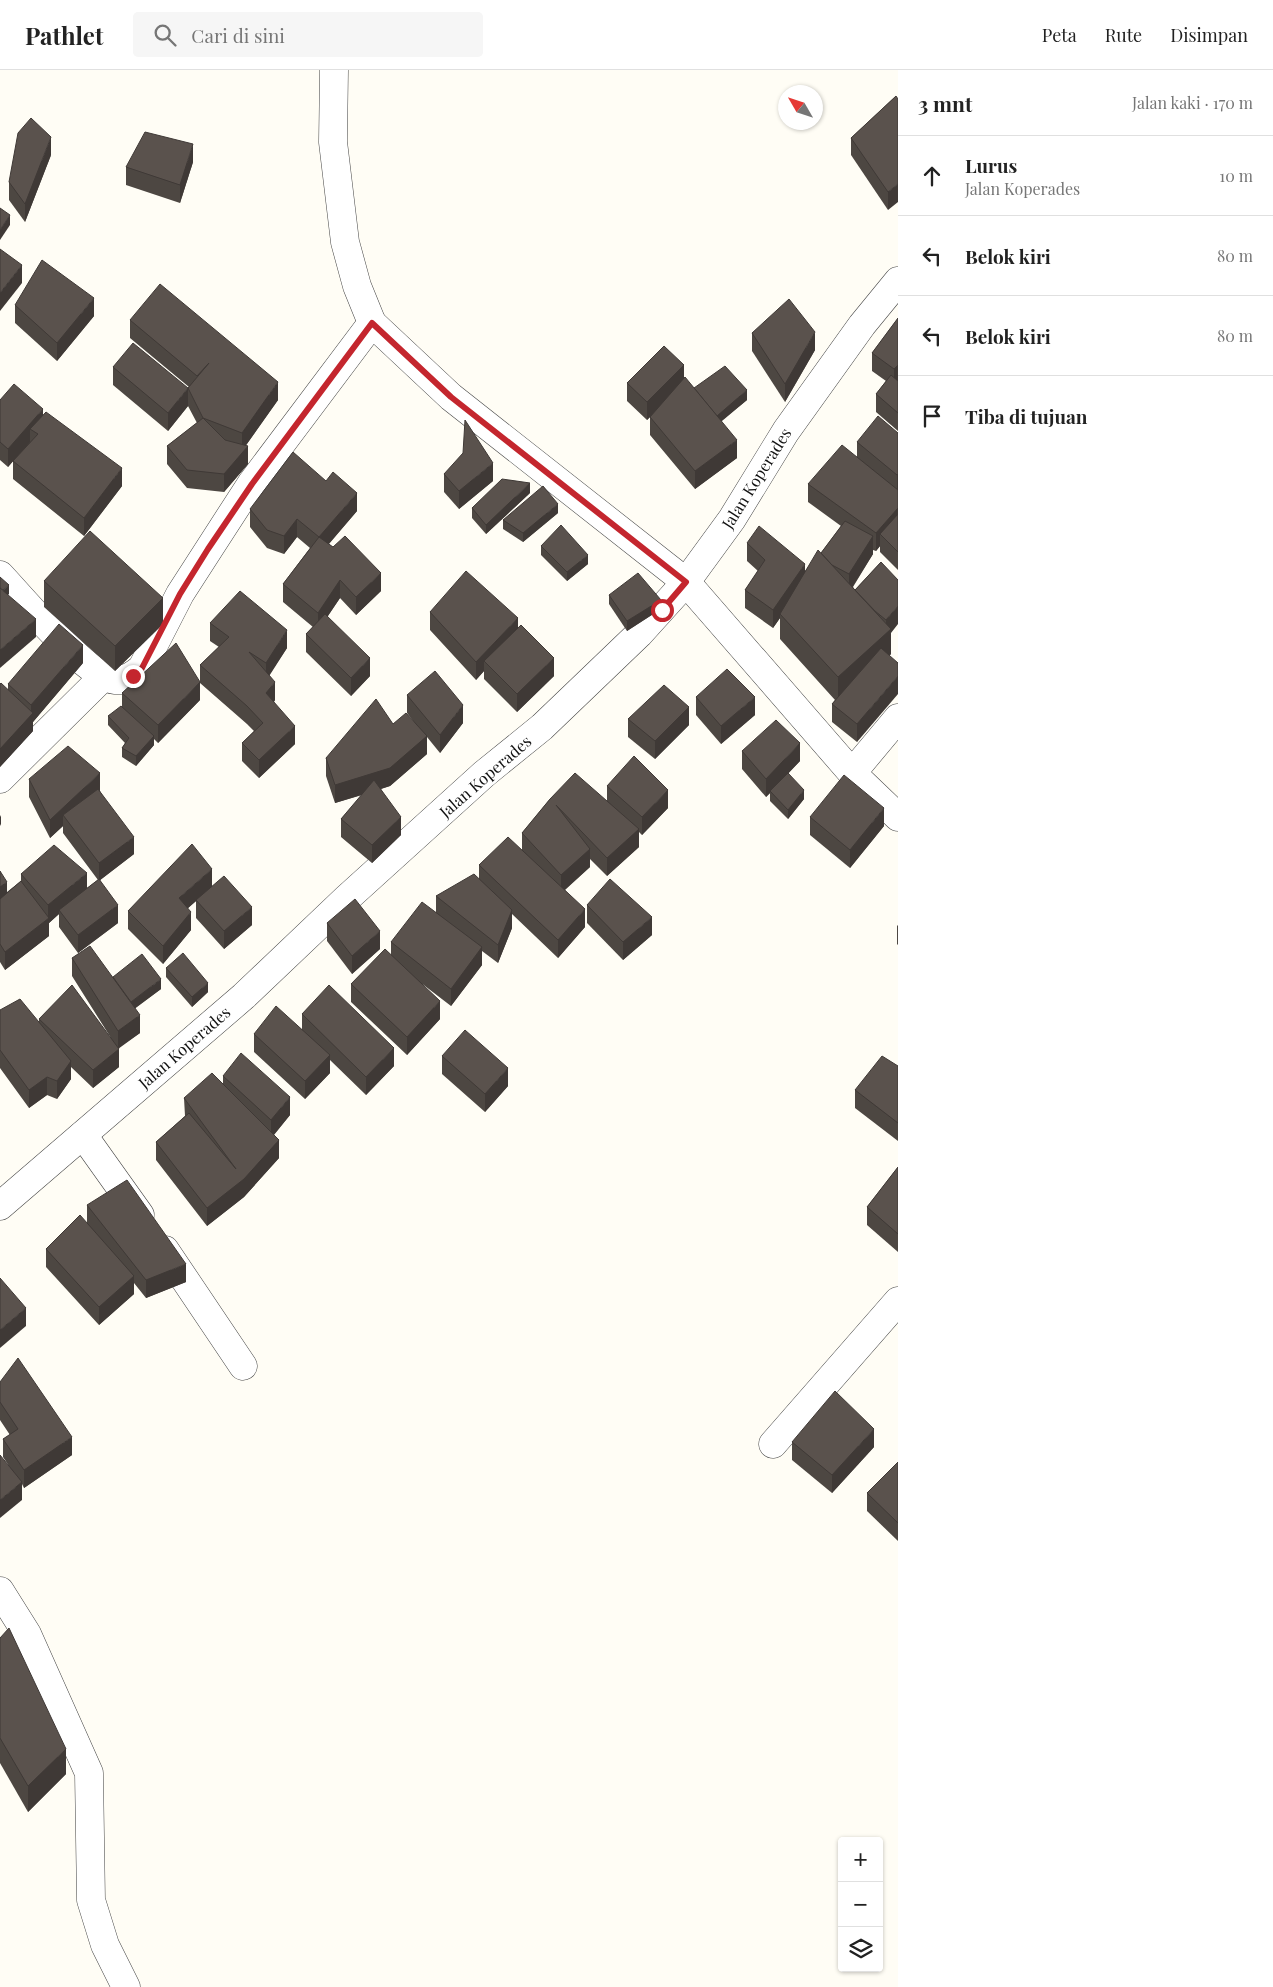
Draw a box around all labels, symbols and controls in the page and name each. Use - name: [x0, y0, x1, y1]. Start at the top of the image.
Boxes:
- search box: [133, 12, 483, 57]
- text: Pathlet: [25, 19, 103, 51]
- icon: search: [151, 21, 179, 49]
- text: Cari di sini: [191, 22, 285, 48]
- text: Peta: [1042, 23, 1077, 47]
- text: Rute: [1105, 23, 1142, 47]
- text: Disimpan: [1170, 23, 1248, 47]
- north arrow: [778, 85, 823, 130]
- text: 3 mnt: [918, 89, 972, 117]
- text: Jalan kaki · 170 m: [1132, 92, 1253, 113]
- text: Lurus: [965, 152, 1017, 178]
- icon: ahead: [918, 162, 946, 190]
- text: 10 m: [1219, 165, 1253, 186]
- text: Jalan Koperades: [965, 178, 1080, 199]
- icon: left: [918, 242, 946, 270]
- text: Belok kiri: [965, 243, 1051, 269]
- text: 80 m: [1217, 245, 1253, 266]
- icon: left: [918, 322, 946, 350]
- text: Belok kiri: [965, 323, 1051, 349]
- text: 80 m: [1217, 325, 1253, 346]
- icon: arrive: [918, 402, 946, 430]
- text: Tiba di tujuan: [965, 403, 1087, 429]
- street label: Jalan Koperades: [716, 424, 795, 533]
- route start: [651, 599, 674, 622]
- route end: [122, 665, 145, 688]
- street label: Jalan Koperades: [434, 730, 535, 822]
- street label: Jalan Koperades: [133, 1001, 234, 1093]
- map controls: [838, 1837, 883, 1972]
- button: +: [838, 1837, 883, 1882]
- button: −: [838, 1882, 883, 1927]
- button: layers: [838, 1927, 883, 1972]

